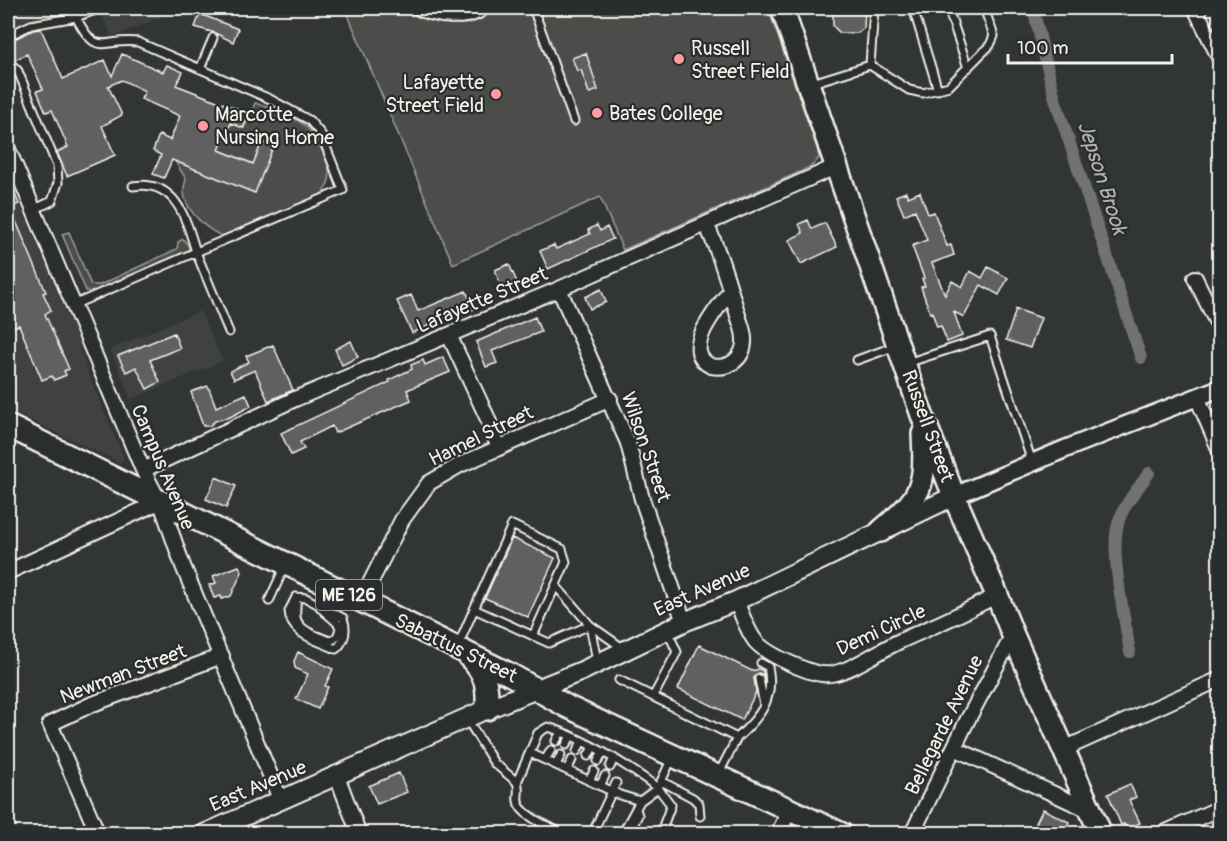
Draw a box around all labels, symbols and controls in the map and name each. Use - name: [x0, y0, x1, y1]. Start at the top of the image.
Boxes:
- scale bar: [1008, 27, 1172, 65]
- place label: Russell Street Field: [691, 36, 790, 84]
- text: 100 m: [1017, 37, 1069, 60]
- marker: Russell Street Field: [672, 52, 686, 66]
- place label: Lafayette Street Field: [385, 70, 484, 118]
- marker: Lafayette Street Field: [489, 87, 503, 101]
- place label: Bates College: [609, 101, 723, 126]
- place label: Marcotte Nursing Home: [215, 102, 334, 150]
- marker: Bates College: [590, 106, 604, 120]
- water label: Jepson Brook: [1071, 118, 1134, 240]
- marker: Marcotte Nursing Home: [196, 119, 210, 133]
- street label: Lafayette Street: [413, 261, 552, 339]
- street label: Russell Street: [896, 367, 960, 486]
- street label: Wilson Street: [615, 389, 677, 506]
- street label: Hamel Street: [425, 400, 538, 472]
- street label: Campus Avenue: [125, 401, 201, 534]
- street label: East Avenue: [650, 558, 754, 622]
- road number: ME 126: [316, 580, 382, 610]
- street label: Demi Circle: [832, 598, 930, 662]
- street label: Sabattus Street: [391, 608, 522, 689]
- street label: Newman Street: [56, 638, 191, 710]
- street label: Bellegarde Avenue: [899, 651, 989, 799]
- street label: East Avenue: [206, 754, 310, 818]

